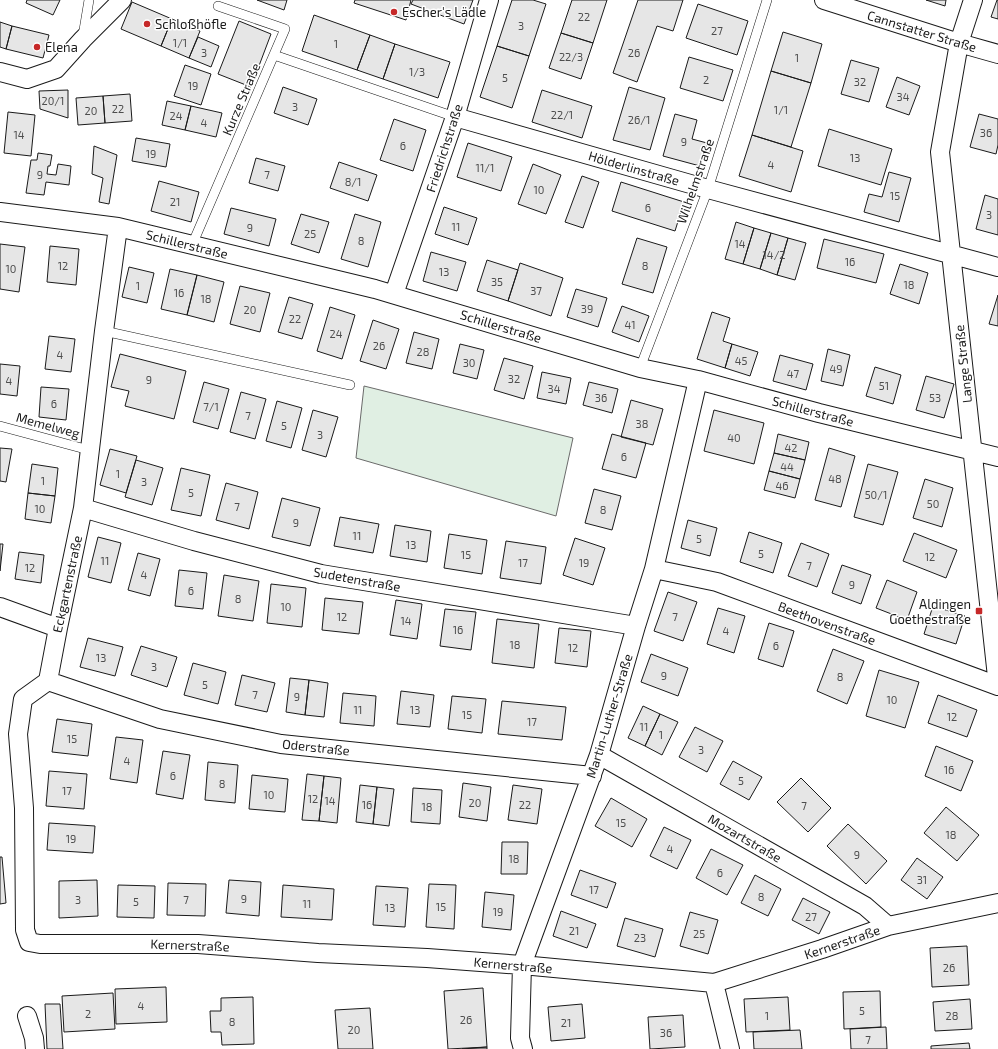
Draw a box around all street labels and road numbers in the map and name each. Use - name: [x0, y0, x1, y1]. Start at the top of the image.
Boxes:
- street label: Cannstatter Straße: [865, 7, 979, 55]
- street label: Kurze Straße: [219, 60, 263, 138]
- street label: Friedrichstraße: [422, 102, 466, 194]
- street label: Wilhelmstraße: [673, 136, 717, 226]
- street label: Hölderlinstraße: [587, 147, 681, 189]
- street label: Schillerstraße: [144, 226, 230, 262]
- street label: Schillerstraße: [458, 306, 544, 346]
- street label: Lange Straße: [951, 324, 975, 404]
- street label: Schillerstraße: [770, 392, 856, 430]
- street label: Memelweg: [14, 409, 82, 441]
- street label: Eckgartenstraße: [49, 534, 85, 634]
- street label: Sudetenstraße: [312, 563, 402, 595]
- street label: Beethovenstraße: [776, 598, 878, 648]
- street label: Martin-Luther-Straße: [582, 652, 636, 780]
- street label: Oderstraße: [281, 735, 351, 759]
- street label: Mozartstraße: [705, 810, 785, 866]
- street label: Kernerstraße: [802, 922, 882, 962]
- street label: Kernerstraße: [150, 936, 230, 954]
- street label: Kernerstraße: [473, 954, 553, 976]

